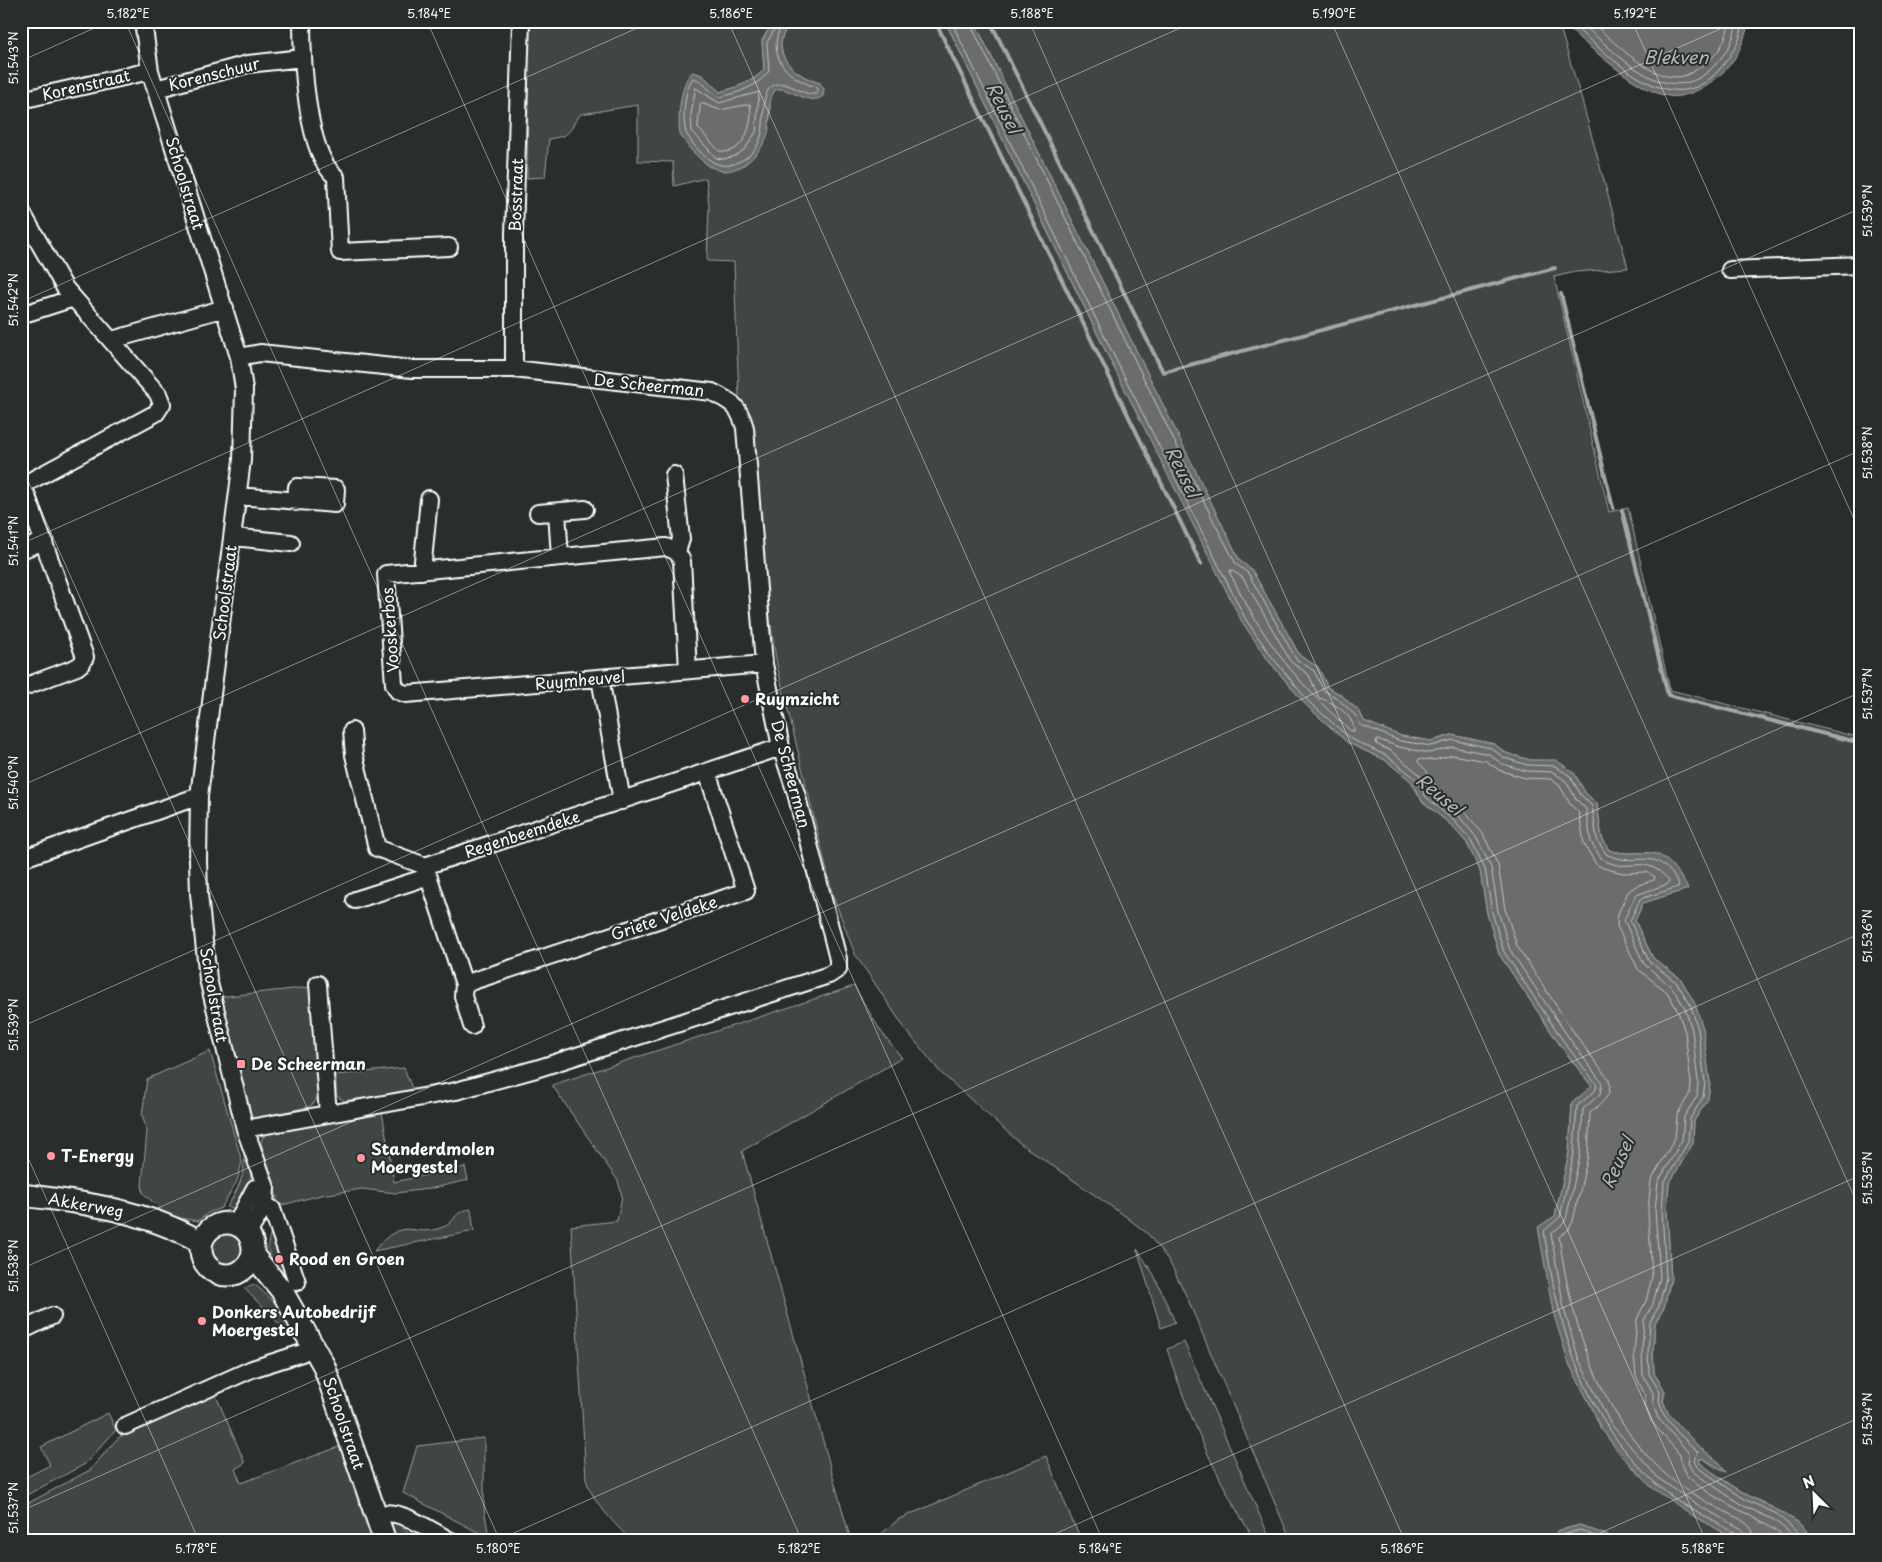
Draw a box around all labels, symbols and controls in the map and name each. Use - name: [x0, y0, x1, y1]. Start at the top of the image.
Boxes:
- text: 5.182°E: [106, 4, 150, 22]
- text: 5.184°E: [407, 4, 451, 22]
- text: 5.186°E: [709, 4, 753, 22]
- text: 5.188°E: [1010, 4, 1054, 22]
- text: 5.190°E: [1312, 4, 1356, 22]
- text: 5.192°E: [1613, 4, 1657, 22]
- text: 51.543°N: [4, 31, 22, 85]
- water label: Blekven: [1644, 43, 1709, 70]
- street label: Korenschuur: [165, 50, 263, 96]
- street label: Korenstraat: [39, 62, 133, 106]
- water label: Reusel: [980, 77, 1030, 140]
- street label: Schoolstraat: [160, 133, 212, 233]
- street label: Bosstraat: [502, 157, 528, 232]
- text: 51.539°N: [1858, 184, 1876, 238]
- text: 51.542°N: [4, 273, 22, 327]
- street label: De Scheerman: [593, 366, 706, 402]
- text: 51.538°N: [1858, 426, 1876, 480]
- water label: Reusel: [1159, 441, 1209, 504]
- text: 51.541°N: [4, 516, 22, 566]
- street label: Schoolstraat: [206, 543, 242, 642]
- street label: Vooskerbos: [374, 587, 404, 673]
- street label: Ruymheuvel: [534, 663, 626, 695]
- text: 51.537°N: [1858, 668, 1876, 720]
- place label: Ruymzicht: [755, 686, 840, 710]
- marker: Ruymzicht: [739, 693, 751, 705]
- street label: De Scheerman: [766, 717, 818, 830]
- text: 51.540°N: [4, 756, 22, 810]
- water label: Reusel: [1411, 766, 1472, 824]
- street label: Regenbeemdeke: [461, 803, 582, 863]
- street label: Griete Veldeke: [607, 888, 720, 946]
- text: 51.536°N: [1858, 909, 1876, 963]
- street label: Schoolstraat: [195, 945, 235, 1045]
- text: 51.539°N: [4, 998, 22, 1052]
- place label: De Scheerman: [251, 1051, 366, 1075]
- marker: De Scheerman: [235, 1058, 247, 1070]
- water label: Reusel: [1593, 1129, 1642, 1193]
- place label: Standerdmolen Moergestel: [371, 1136, 495, 1178]
- place label: T-Energy: [61, 1143, 134, 1167]
- marker: T-Energy: [45, 1150, 57, 1162]
- text: 51.535°N: [1858, 1151, 1876, 1205]
- marker: Standerdmolen Moergestel: [355, 1152, 367, 1164]
- street label: Akkerweg: [47, 1186, 126, 1222]
- text: 51.538°N: [4, 1239, 22, 1293]
- place label: Rood en Groen: [289, 1246, 405, 1270]
- marker: Rood en Groen: [273, 1253, 285, 1265]
- place label: Donkers Autobedrijf Moergestel: [212, 1299, 377, 1341]
- marker: Donkers Autobedrijf Moergestel: [196, 1315, 208, 1327]
- street label: Schoolstraat: [318, 1373, 372, 1473]
- text: 51.534°N: [1858, 1392, 1876, 1446]
- north arrow: [1790, 1470, 1840, 1520]
- text: N: [1799, 1470, 1818, 1494]
- text: 51.537°N: [4, 1482, 22, 1534]
- text: 5.178°E: [175, 1539, 217, 1557]
- text: 5.180°E: [475, 1539, 521, 1557]
- text: 5.182°E: [777, 1539, 821, 1557]
- text: 5.184°E: [1078, 1539, 1122, 1557]
- text: 5.186°E: [1380, 1539, 1424, 1557]
- text: 5.188°E: [1681, 1539, 1725, 1557]

